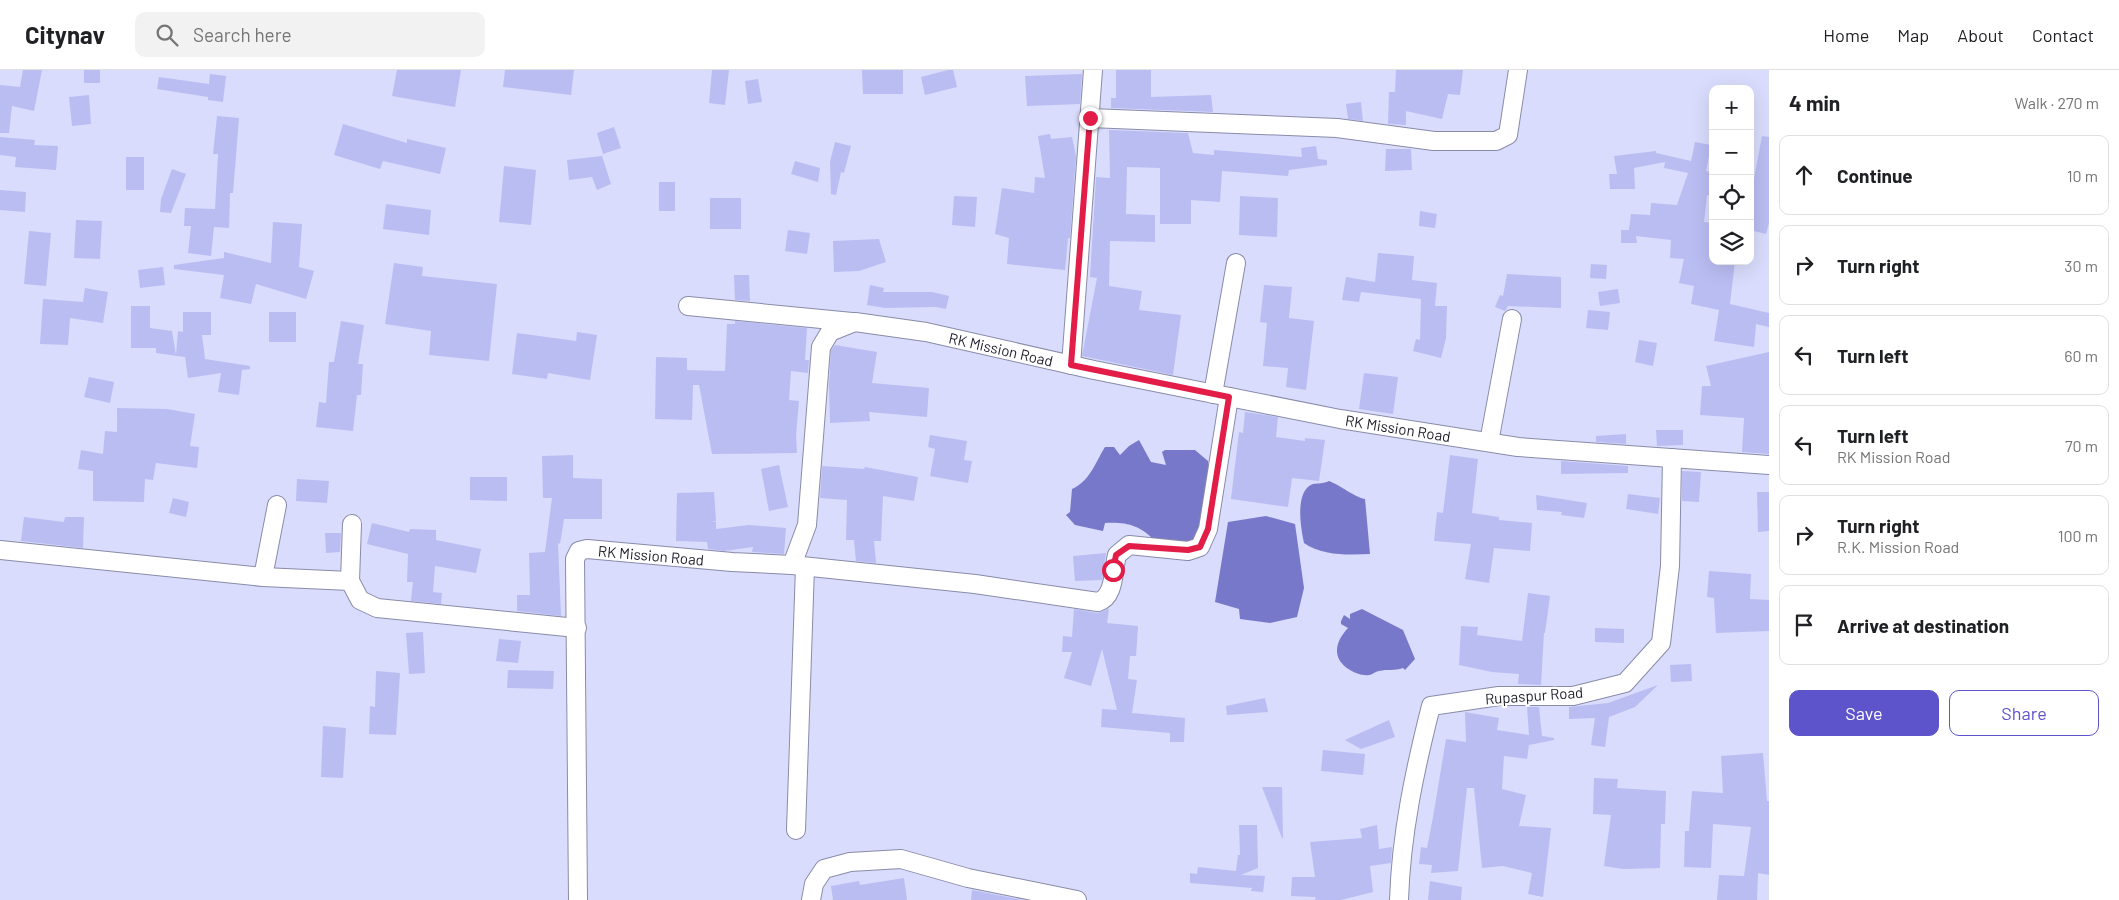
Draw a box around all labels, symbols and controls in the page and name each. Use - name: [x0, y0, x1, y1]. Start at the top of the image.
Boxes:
- search box: [135, 12, 485, 57]
- text: Citynav: [25, 20, 105, 49]
- icon: search: [153, 21, 181, 49]
- text: Search here: [193, 23, 292, 46]
- text: Home: [1823, 24, 1869, 46]
- text: Map: [1897, 24, 1929, 46]
- text: About: [1957, 24, 2004, 46]
- text: Contact: [2032, 24, 2094, 46]
- map controls: [1709, 85, 1754, 265]
- button: +: [1709, 85, 1754, 130]
- text: 4 min: [1789, 90, 1840, 115]
- text: Walk · 270 m: [2014, 93, 2099, 112]
- route end: [1079, 107, 1102, 130]
- button: −: [1709, 130, 1754, 175]
- icon: ahead: [1790, 161, 1818, 189]
- text: Continue: [1837, 164, 1913, 187]
- text: 10 m: [2067, 166, 2098, 185]
- button: locate: [1709, 175, 1754, 220]
- button: layers: [1709, 220, 1754, 265]
- icon: right: [1790, 251, 1818, 279]
- text: Turn right: [1837, 254, 1919, 277]
- text: 30 m: [2064, 256, 2098, 275]
- street label: RK Mission Road: [947, 328, 1055, 370]
- icon: left: [1790, 341, 1818, 369]
- text: Turn left: [1837, 344, 1908, 367]
- text: 60 m: [2064, 346, 2098, 365]
- street label: RK Mission Road: [1344, 411, 1452, 445]
- text: Turn left: [1837, 424, 1908, 447]
- icon: left: [1790, 431, 1818, 459]
- text: 70 m: [2065, 436, 2098, 455]
- text: RK Mission Road: [1837, 447, 1950, 466]
- text: Turn right: [1837, 514, 1919, 537]
- icon: right: [1790, 521, 1818, 549]
- text: 100 m: [2058, 526, 2098, 545]
- text: R.K. Mission Road: [1837, 537, 1959, 556]
- street label: RK Mission Road: [597, 541, 705, 569]
- route start: [1102, 559, 1125, 582]
- icon: arrive: [1790, 611, 1818, 639]
- text: Arrive at destination: [1837, 614, 2009, 637]
- street label: Rupaspur Road: [1484, 683, 1584, 707]
- button: Save: [1789, 690, 1939, 736]
- button: Share: [1949, 690, 2099, 736]

